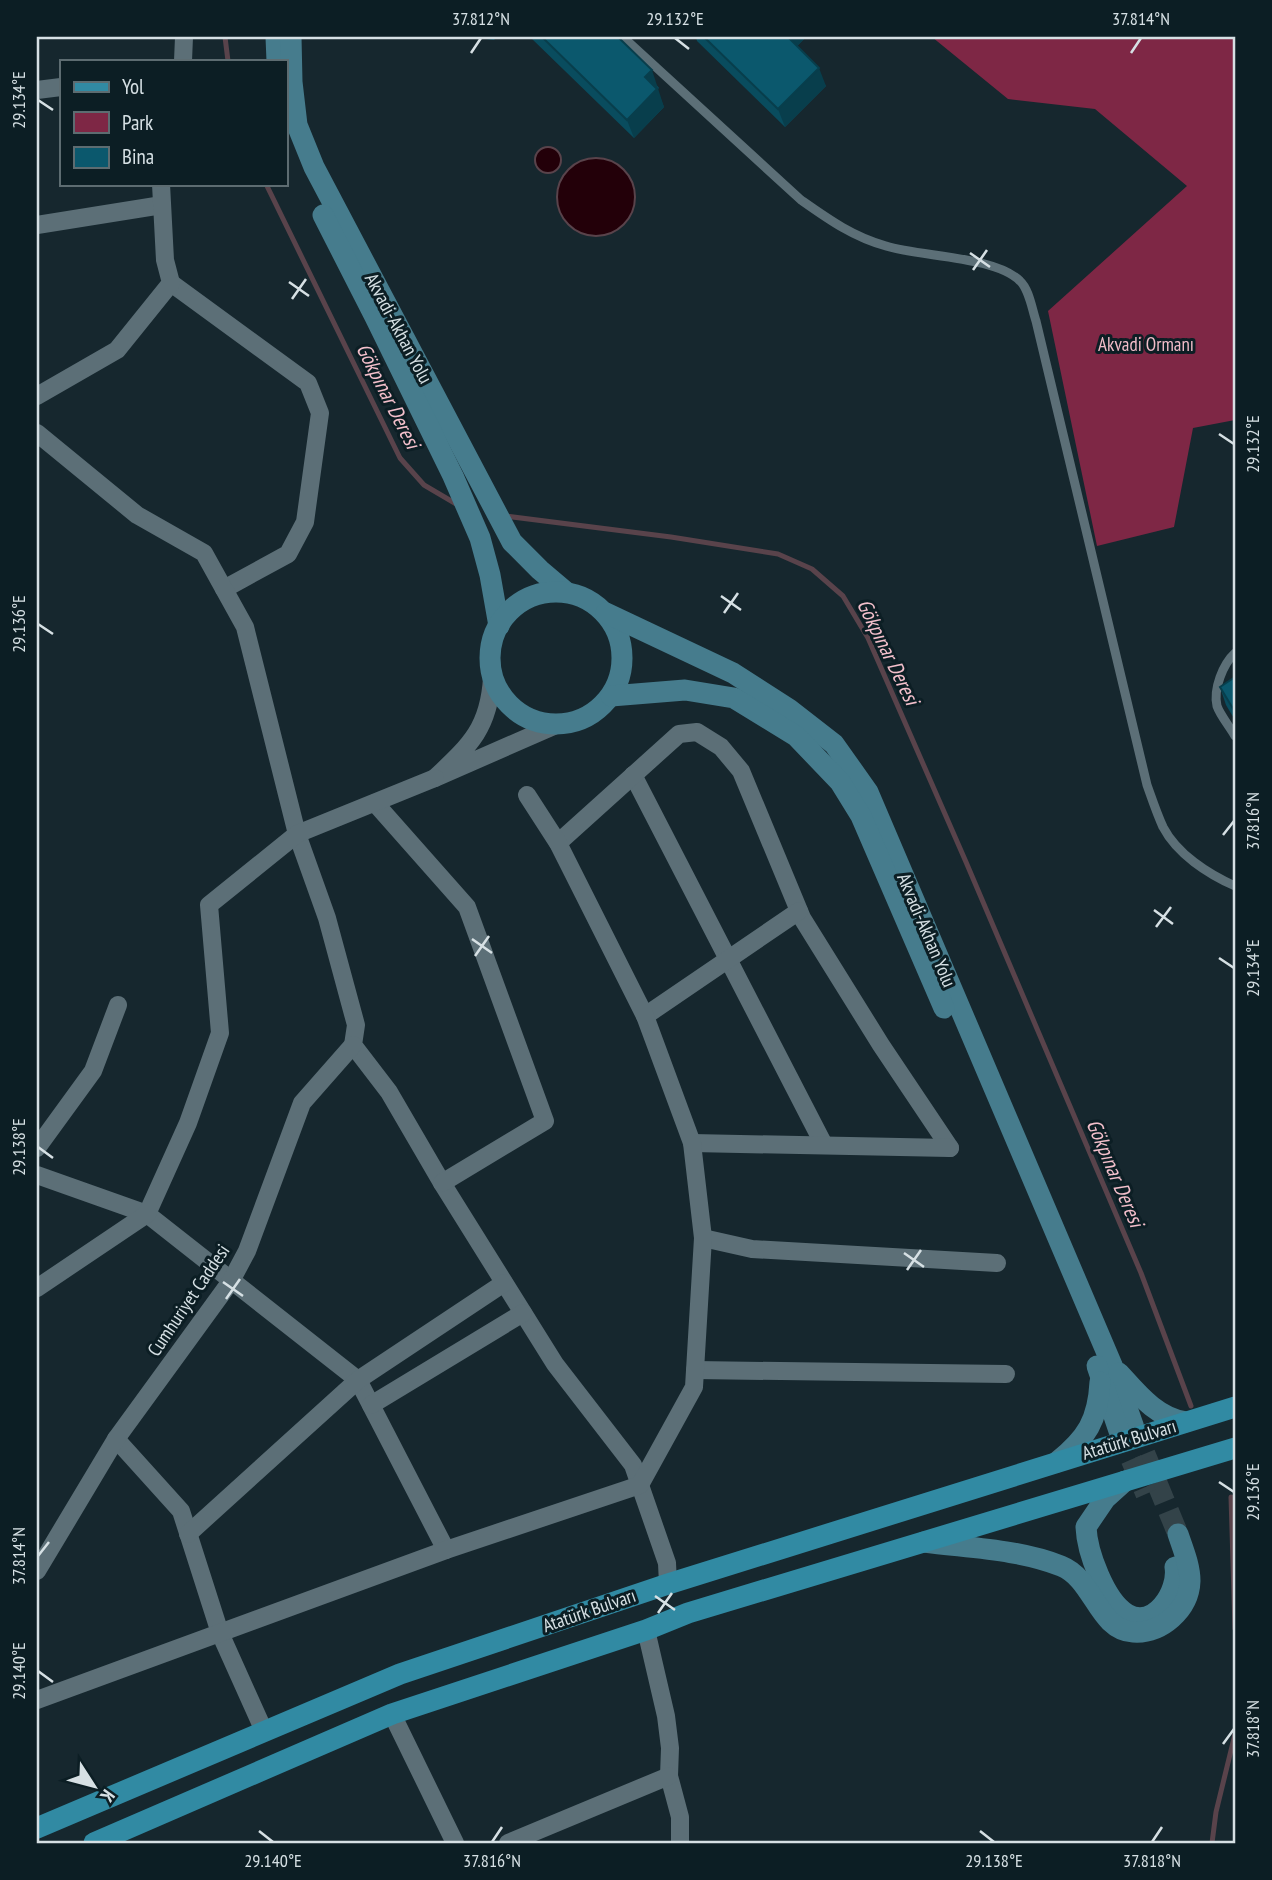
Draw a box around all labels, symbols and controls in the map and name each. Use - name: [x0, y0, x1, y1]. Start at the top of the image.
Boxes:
- text: 37.812°N: [452, 7, 510, 30]
- text: 29.132°E: [646, 7, 704, 30]
- text: 37.814°N: [1112, 7, 1170, 30]
- legend: [60, 60, 287, 186]
- text: 29.134°E: [7, 71, 30, 129]
- text: Yol: [122, 73, 144, 100]
- text: Park: [122, 109, 153, 136]
- text: Bina: [122, 143, 154, 170]
- street label: Akvadi-Akhan Yolu: [360, 269, 438, 387]
- park label: Akvadi Ormanı: [1098, 332, 1194, 356]
- water label: Gökpınar Deresi: [350, 338, 428, 455]
- text: 29.132°E: [1241, 415, 1264, 473]
- water label: Gökpınar Deresi: [851, 594, 927, 712]
- text: 29.136°E: [7, 595, 30, 653]
- text: 37.816°N: [1241, 792, 1264, 850]
- street label: Akvadi-Akhan Yolu: [892, 869, 962, 991]
- text: 29.134°E: [1241, 939, 1264, 997]
- water label: Gökpınar Deresi: [1081, 1115, 1151, 1233]
- text: 29.138°E: [7, 1118, 30, 1176]
- street label: Cumhuriyet Caddesi: [142, 1239, 234, 1361]
- street label: Atatürk Bulvarı: [1079, 1413, 1179, 1465]
- text: 29.136°E: [1241, 1463, 1264, 1521]
- text: 37.814°N: [7, 1527, 30, 1585]
- street label: Atatürk Bulvarı: [539, 1583, 639, 1637]
- text: 29.140°E: [7, 1642, 30, 1700]
- text: 37.818°N: [1241, 1700, 1264, 1758]
- north arrow: [60, 1750, 130, 1820]
- text: K: [95, 1785, 120, 1807]
- text: 29.140°E: [244, 1849, 302, 1872]
- text: 37.816°N: [463, 1849, 521, 1872]
- text: 29.138°E: [965, 1849, 1023, 1872]
- text: 37.818°N: [1123, 1849, 1181, 1872]

